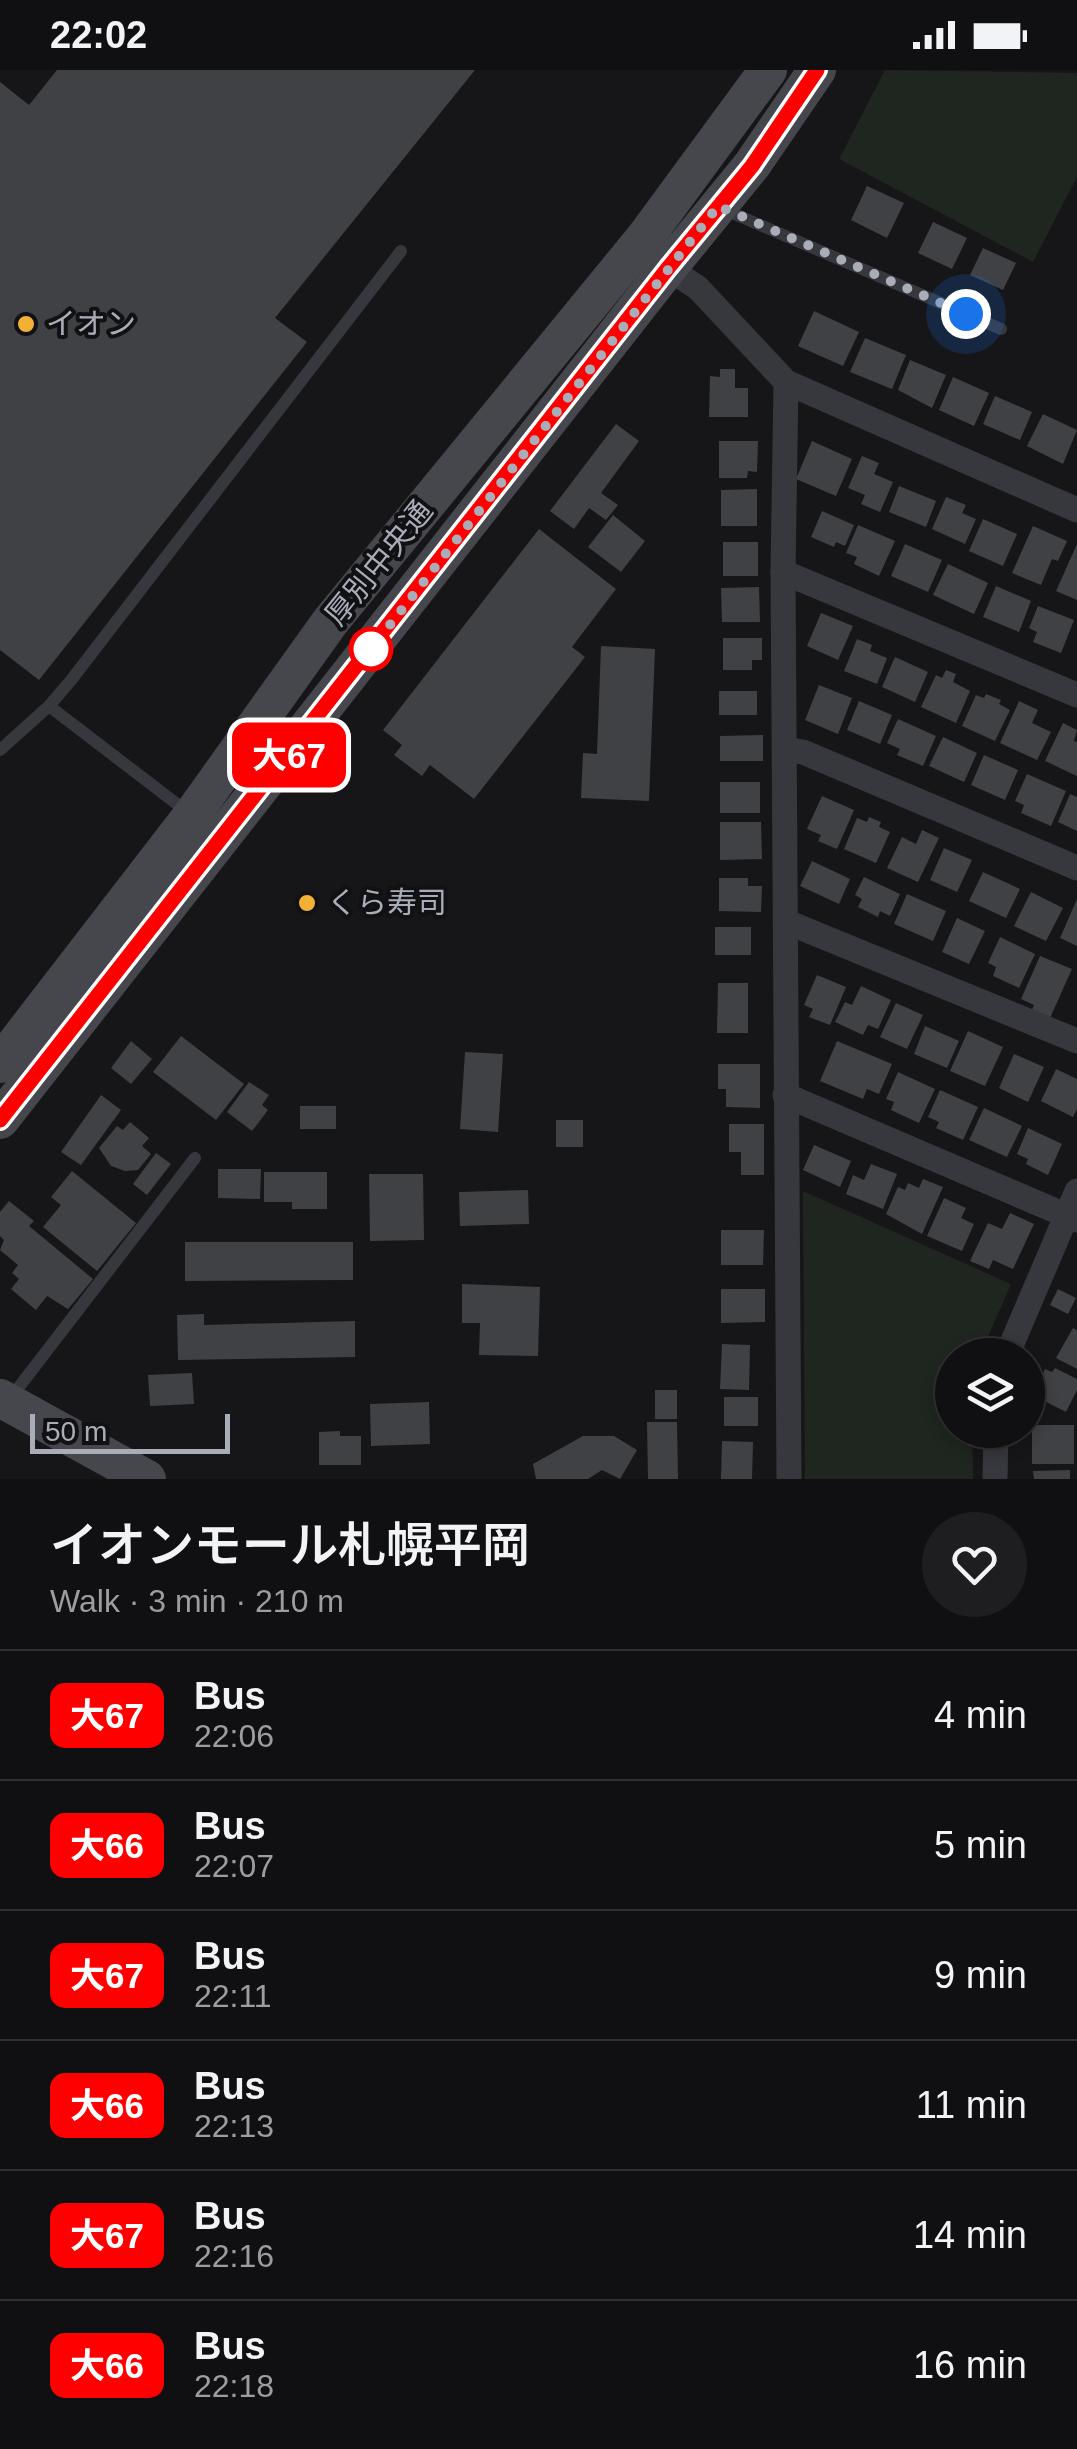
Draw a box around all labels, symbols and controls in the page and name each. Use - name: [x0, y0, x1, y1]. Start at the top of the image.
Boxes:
- text: 22:02: [50, 14, 147, 56]
- your location: [941, 289, 991, 339]
- place label: イオン: [46, 307, 136, 340]
- marker: イオン: [15, 313, 37, 335]
- street label: 厚別中央通: [319, 494, 439, 631]
- unlabelled marker: [350, 628, 392, 670]
- line badge: 大67: [232, 722, 346, 788]
- text: 大67: [252, 736, 326, 775]
- place label: くら寿司: [327, 886, 447, 919]
- marker: くら寿司: [296, 892, 318, 914]
- map controls: [935, 1338, 1045, 1448]
- button: layers: [935, 1338, 1045, 1448]
- scale bar: [30, 1409, 230, 1454]
- text: 50 m: [45, 1416, 107, 1447]
- button: heart: [922, 1512, 1027, 1617]
- text: イオンモール札幌平岡: [50, 1519, 530, 1572]
- text: Walk · 3 min · 210 m: [50, 1583, 344, 1619]
- text: Bus: [194, 1675, 266, 1717]
- text: 4 min: [934, 1694, 1027, 1736]
- text: 大67: [70, 1696, 144, 1735]
- text: 22:06: [194, 1718, 274, 1754]
- text: Bus: [194, 1805, 266, 1847]
- text: 5 min: [934, 1824, 1027, 1866]
- text: 大66: [70, 1826, 144, 1865]
- text: 22:07: [194, 1848, 274, 1884]
- text: Bus: [194, 1935, 266, 1977]
- text: 9 min: [934, 1954, 1027, 1996]
- text: 大67: [70, 1956, 144, 1995]
- text: 22:11: [194, 1978, 272, 2014]
- text: Bus: [194, 2065, 266, 2107]
- text: 11 min: [916, 2084, 1027, 2126]
- text: 大66: [70, 2086, 144, 2125]
- text: 22:13: [194, 2108, 274, 2144]
- text: Bus: [194, 2195, 266, 2237]
- text: 14 min: [913, 2214, 1027, 2256]
- text: 大67: [70, 2216, 144, 2255]
- text: 22:16: [194, 2238, 274, 2274]
- text: Bus: [194, 2325, 266, 2367]
- text: 16 min: [913, 2344, 1027, 2386]
- text: 大66: [70, 2346, 144, 2385]
- text: 22:18: [194, 2368, 274, 2404]

